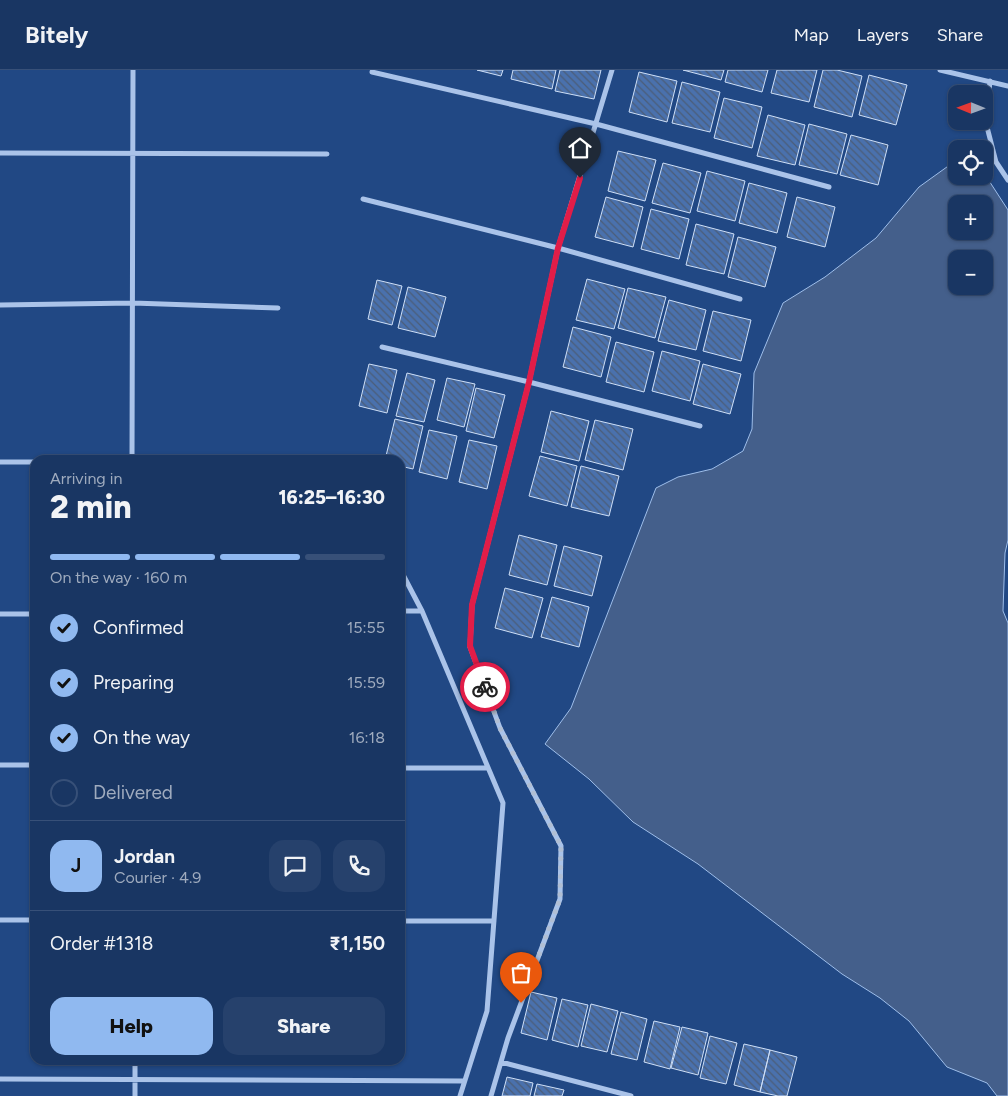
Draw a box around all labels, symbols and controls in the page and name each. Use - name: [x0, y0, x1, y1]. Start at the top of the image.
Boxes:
- text: Bitely: [25, 20, 88, 49]
- text: Map: [794, 24, 829, 46]
- text: Layers: [857, 24, 909, 46]
- text: Share: [937, 24, 983, 46]
- north arrow: [948, 85, 992, 130]
- map controls: [948, 85, 993, 295]
- pin: [559, 127, 601, 178]
- icon: home: [566, 134, 594, 162]
- button: locate: [948, 140, 993, 185]
- button: +: [948, 195, 993, 240]
- button: −: [948, 250, 993, 295]
- text: Arriving in: [50, 469, 122, 488]
- text: 16:25–16:30: [278, 486, 385, 509]
- text: 2 min: [50, 488, 132, 526]
- text: On the way · 160 m: [50, 568, 187, 587]
- icon: check: [50, 614, 78, 642]
- text: Confirmed: [93, 616, 184, 639]
- text: 15:55: [347, 618, 385, 637]
- courier: [460, 662, 510, 712]
- icon: check: [50, 669, 78, 697]
- text: Preparing: [93, 671, 174, 694]
- text: 15:59: [347, 673, 385, 692]
- icon: bike: [471, 673, 499, 701]
- icon: check: [50, 724, 78, 752]
- text: On the way: [93, 726, 190, 749]
- text: 16:18: [349, 728, 385, 747]
- text: Delivered: [93, 781, 173, 804]
- button: chat: [269, 840, 321, 892]
- button: phone: [333, 840, 385, 892]
- text: Jordan: [114, 845, 175, 868]
- text: J: [71, 854, 81, 877]
- text: Courier · 4.9: [114, 868, 201, 887]
- text: Order #1318: [50, 932, 153, 955]
- text: ₹1,150: [329, 932, 385, 955]
- pin: [500, 952, 542, 1003]
- icon: bag: [507, 959, 535, 987]
- button: Help: [50, 997, 213, 1055]
- button: Share: [223, 997, 385, 1055]

